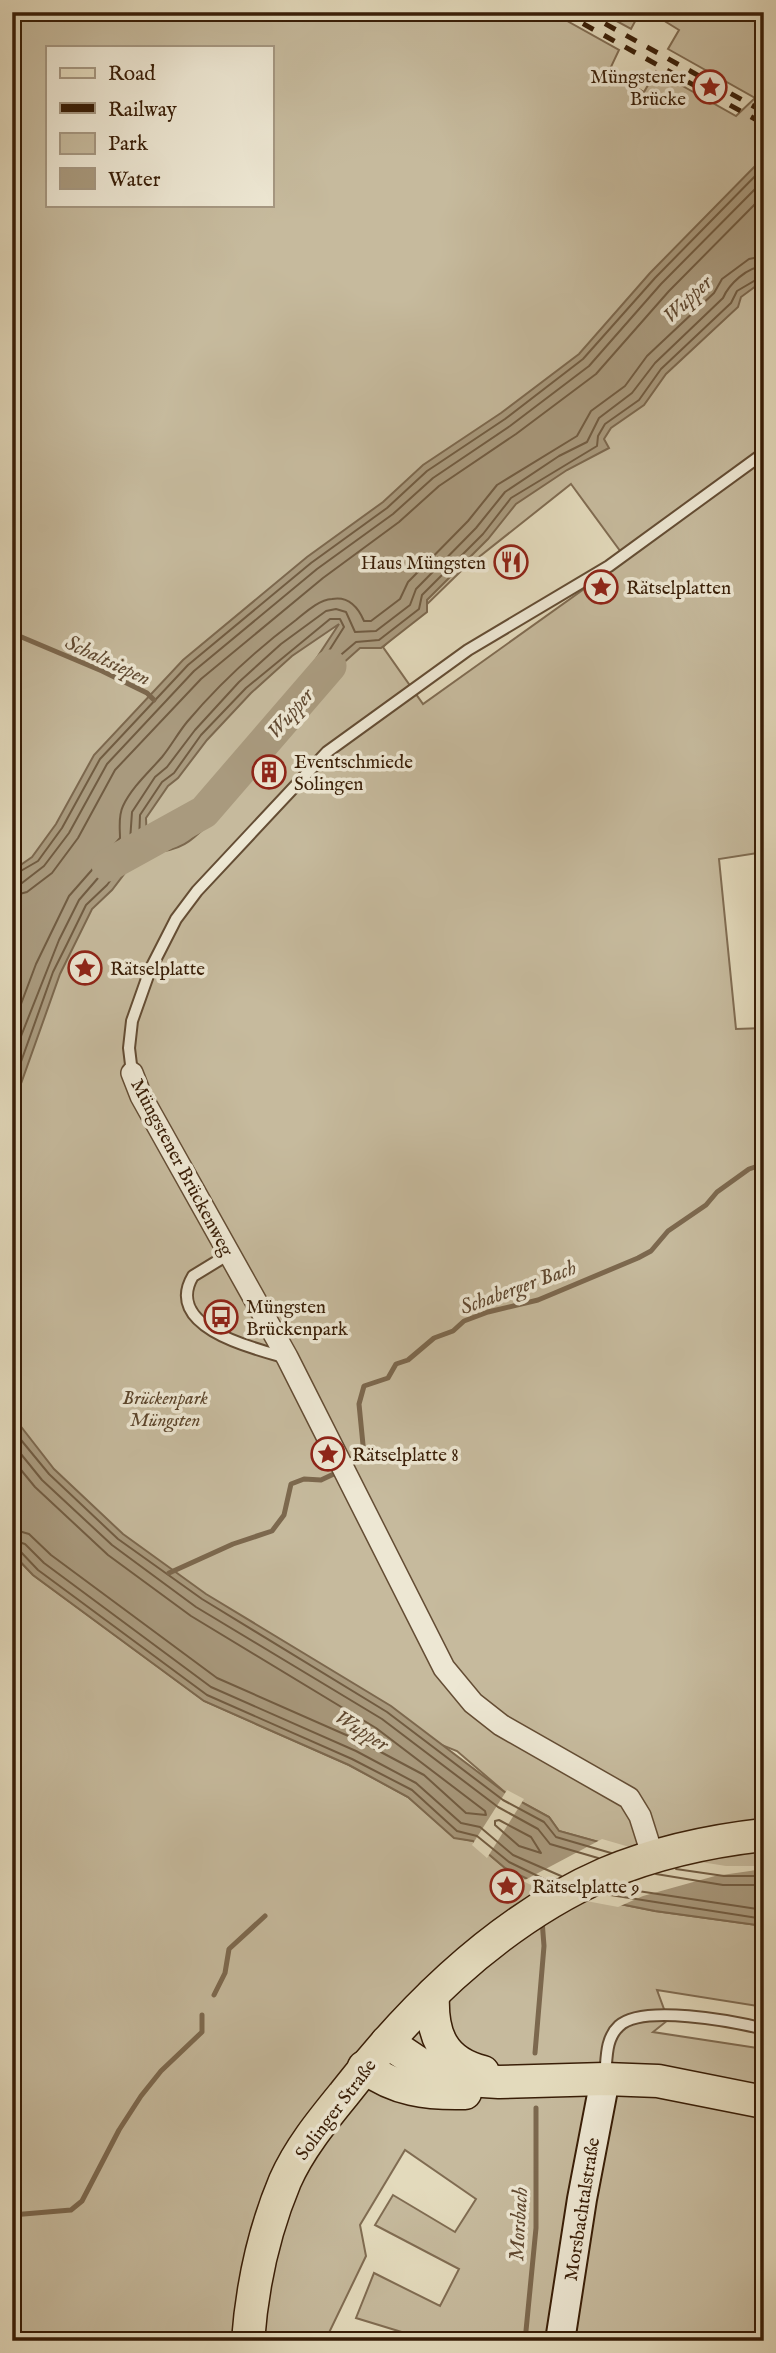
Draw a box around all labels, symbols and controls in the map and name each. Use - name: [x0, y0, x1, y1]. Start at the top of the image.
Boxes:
- legend: [46, 46, 273, 206]
- text: Road: [108, 61, 156, 88]
- place label: Müngstener Brücke: [590, 66, 686, 112]
- place icon: Müngstener Brücke: [691, 68, 729, 106]
- text: Railway: [108, 97, 178, 124]
- text: Park: [108, 131, 149, 158]
- text: Water: [108, 167, 161, 194]
- water label: Wupper: [657, 270, 719, 330]
- restaurant icon: Haus Müngsten: [492, 543, 530, 581]
- place label: Haus Müngsten: [361, 552, 486, 576]
- place icon: Rätselplatten: [582, 568, 620, 606]
- place label: Rätselplatten: [626, 577, 731, 601]
- water label: Schaltsiepen: [60, 630, 154, 693]
- water label: Wupper: [262, 682, 321, 745]
- place label: Eventschmiede Solingen: [294, 751, 413, 797]
- building icon: Eventschmiede Solingen: [250, 753, 288, 791]
- place icon: Rätselplatte: [66, 949, 104, 987]
- place label: Rätselplatte: [110, 958, 205, 982]
- street label: Müngstener Brückenweg: [124, 1075, 239, 1261]
- water label: Schaberger Bach: [457, 1255, 580, 1322]
- place label: Müngsten Brückenpark: [246, 1296, 349, 1342]
- bus stop icon: Müngsten Brückenpark: [202, 1298, 240, 1336]
- park label: Brückenpark Müngsten: [122, 1387, 208, 1433]
- place icon: Rätselplatte 8: [309, 1435, 347, 1473]
- place label: Rätselplatte 8: [352, 1444, 459, 1468]
- water label: Wupper: [329, 1704, 394, 1759]
- place icon: Rätselplatte 9: [488, 1867, 526, 1905]
- place label: Rätselplatte 9: [532, 1876, 640, 1900]
- street label: Solinger Straße: [291, 2055, 383, 2166]
- street label: Morsbachtalstraße: [560, 2136, 606, 2283]
- water label: Morsbach: [504, 2186, 535, 2262]

